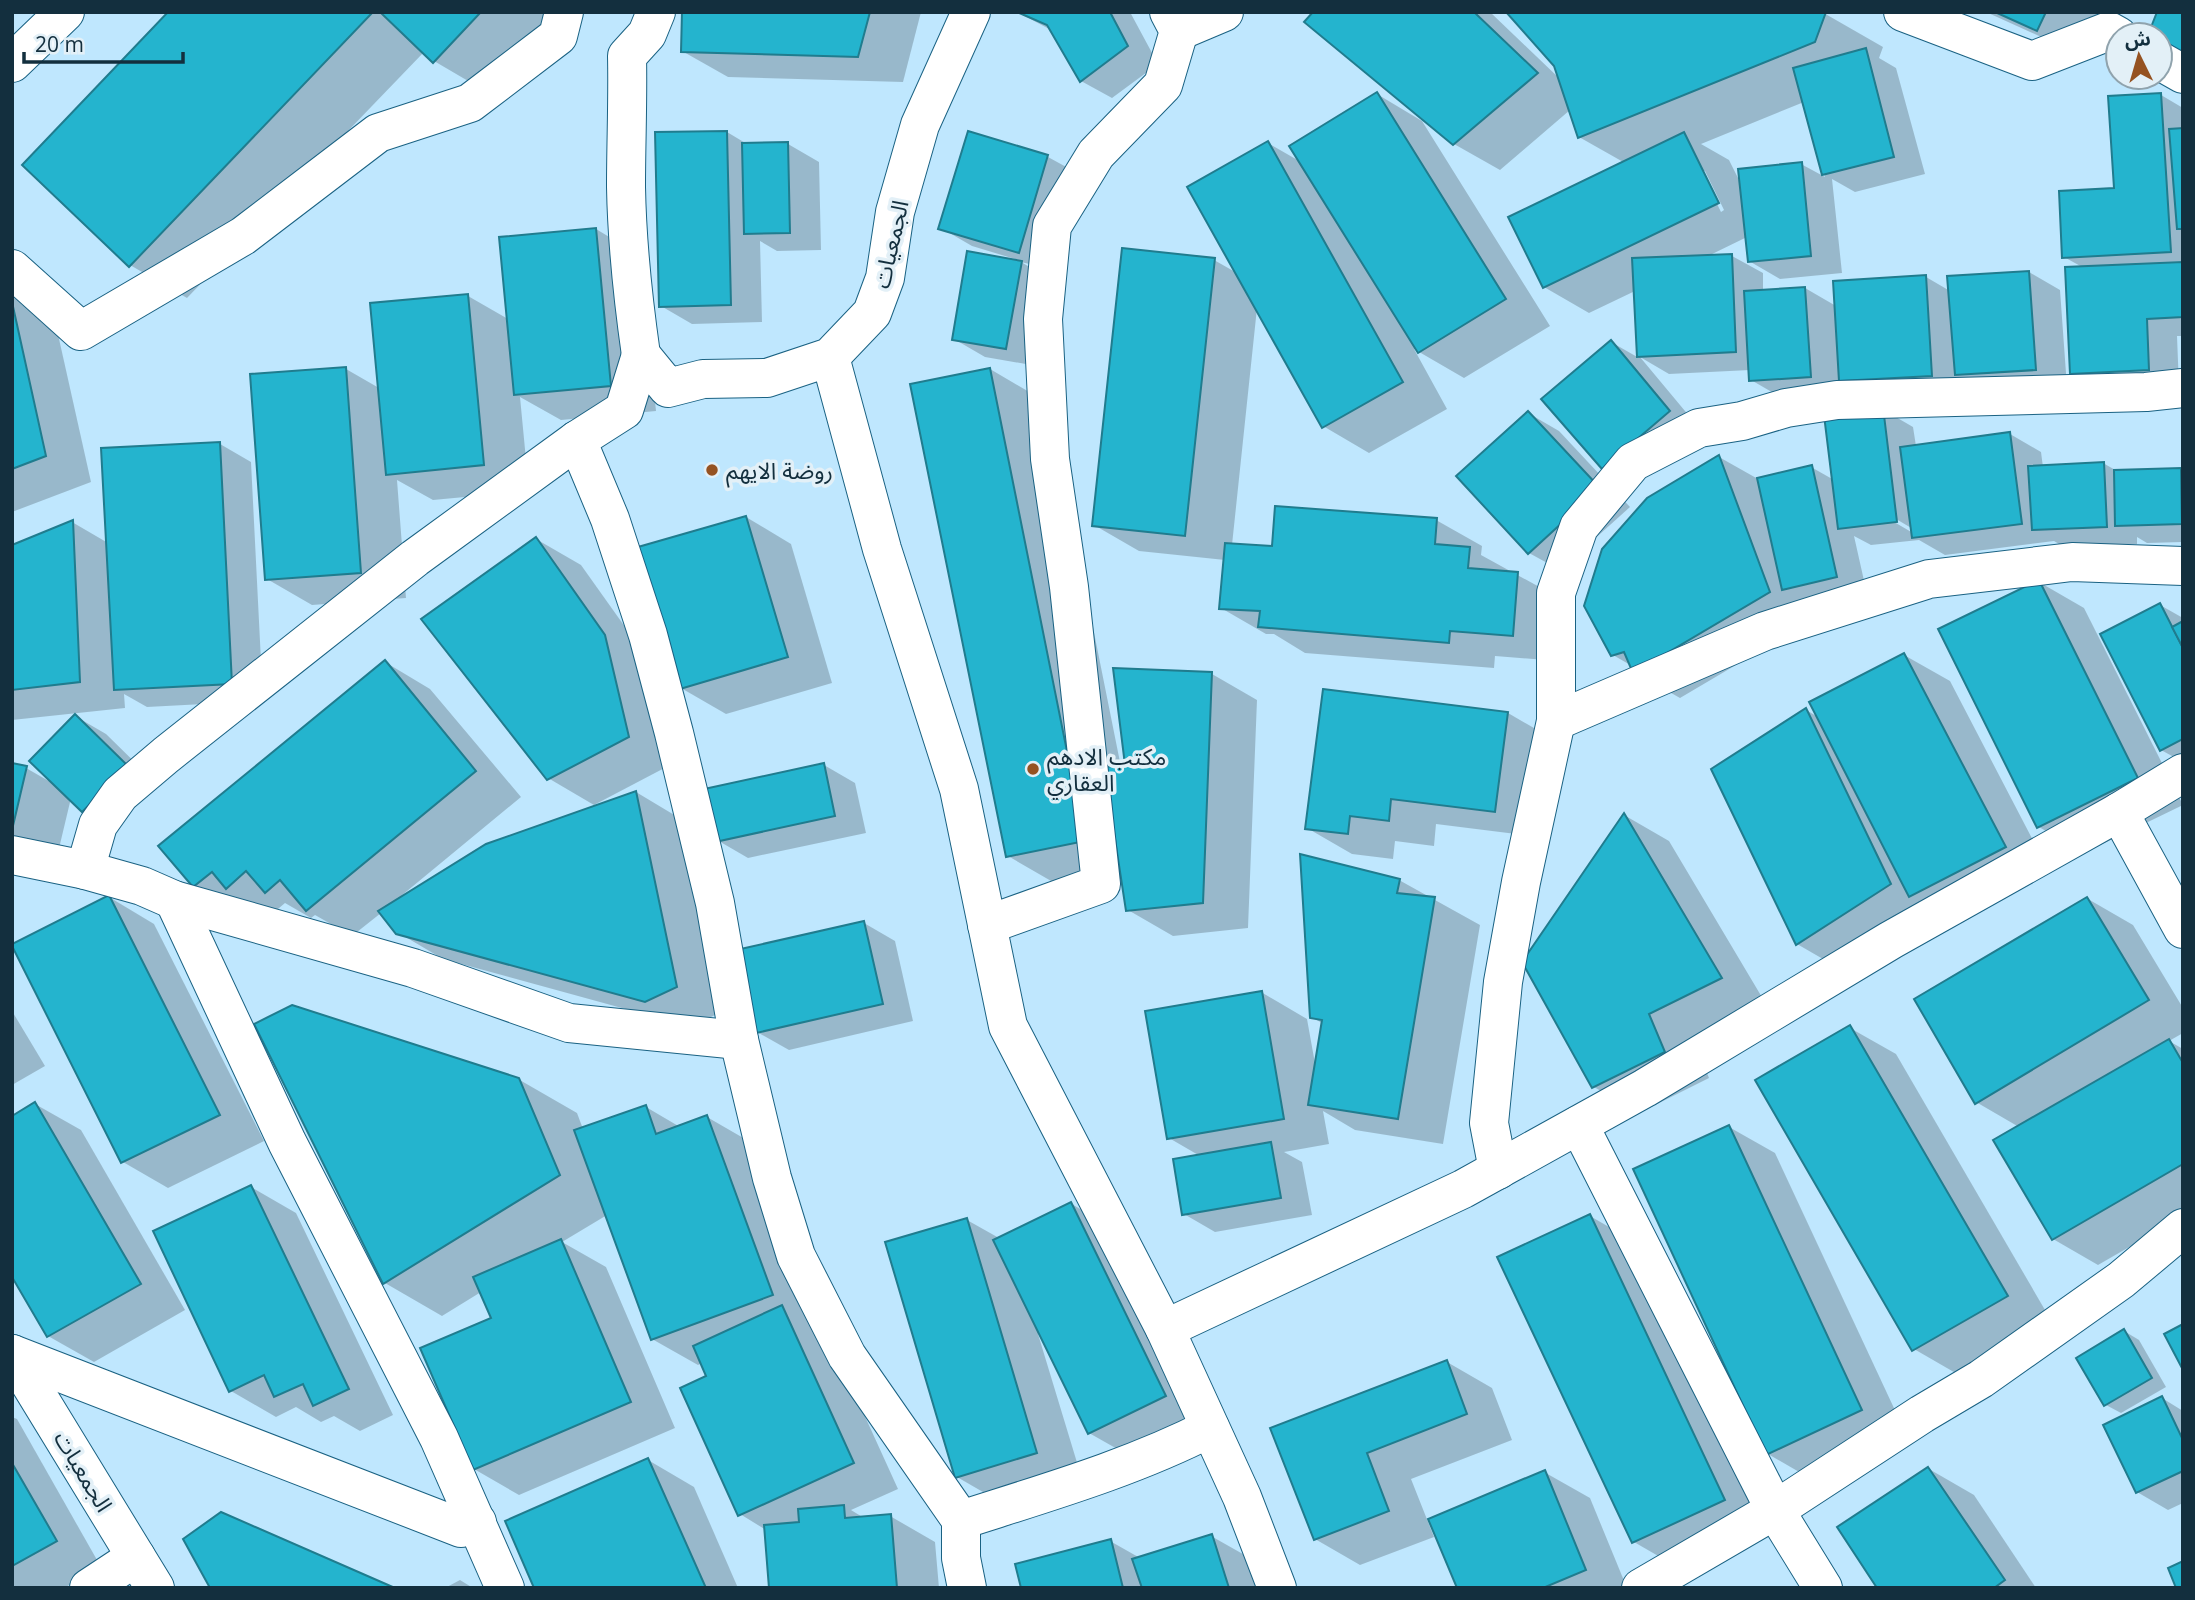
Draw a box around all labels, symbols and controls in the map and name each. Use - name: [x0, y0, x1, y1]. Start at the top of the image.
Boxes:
- scale bar: [24, 21, 184, 65]
- north arrow: [2104, 21, 2174, 91]
- text: ش: [2123, 25, 2152, 53]
- text: 20 m: [35, 30, 84, 58]
- street label: الجمعيات: [864, 197, 916, 291]
- place label: روضة الايهم: [726, 454, 833, 488]
- marker: روضة الايهم: [704, 462, 720, 478]
- place label: مكتب الادهم العقاري: [1047, 740, 1166, 800]
- marker: مكتب الادهم العقاري: [1025, 761, 1041, 777]
- street label: الجمعيات: [47, 1424, 121, 1518]

